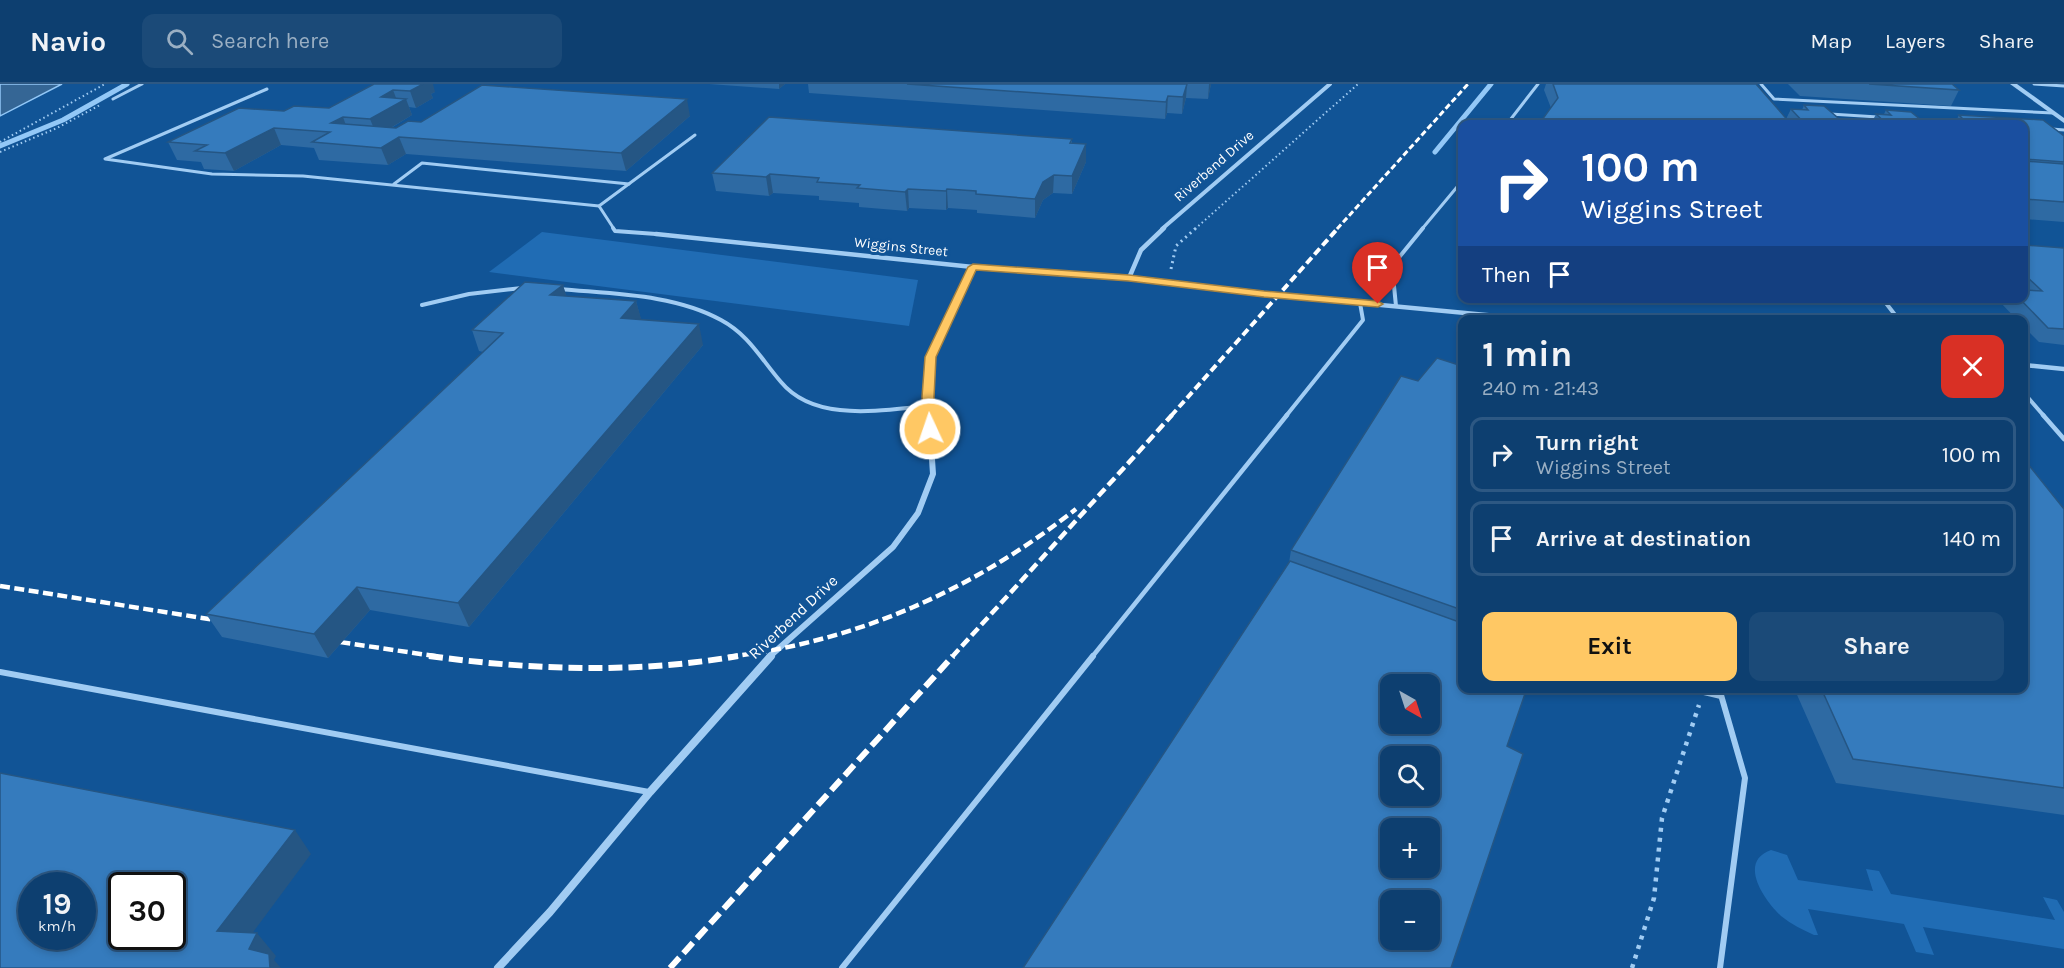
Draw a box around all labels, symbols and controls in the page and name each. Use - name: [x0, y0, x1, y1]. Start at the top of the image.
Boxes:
- search box: [142, 14, 562, 68]
- text: Navio: [30, 25, 106, 58]
- icon: search: [163, 25, 196, 58]
- text: Search here: [211, 28, 329, 54]
- text: Map: [1810, 29, 1852, 53]
- text: Layers: [1885, 29, 1946, 53]
- text: Share: [1979, 29, 2034, 53]
- street label: Riverbend Drive: [1171, 127, 1257, 205]
- text: 100 m: [1581, 142, 1700, 192]
- icon: right: [1482, 144, 1560, 222]
- text: Wiggins Street: [1581, 193, 1763, 225]
- street label: Wiggins Street: [853, 234, 949, 260]
- pin: [1352, 242, 1403, 304]
- icon: arrive: [1361, 251, 1394, 284]
- icon: arrive: [1543, 258, 1576, 291]
- text: Then: [1482, 262, 1531, 288]
- text: 1 min: [1482, 333, 1572, 375]
- button: close: [1941, 335, 2004, 398]
- text: 240 m · 21:43: [1482, 377, 1599, 400]
- position arrow: [898, 397, 962, 461]
- text: Turn right: [1536, 430, 1639, 456]
- icon: right: [1485, 438, 1518, 471]
- text: 100 m: [1942, 442, 2001, 468]
- text: Wiggins Street: [1536, 456, 1671, 479]
- icon: arrive: [1485, 522, 1518, 555]
- text: Arrive at destination: [1536, 526, 1751, 552]
- text: 140 m: [1943, 526, 2001, 552]
- street label: Riverbend Drive: [745, 571, 841, 663]
- button: Exit: [1482, 612, 1737, 681]
- button: Share: [1749, 612, 2004, 681]
- north arrow: [1380, 674, 1440, 734]
- map controls: [1380, 674, 1440, 950]
- button: search: [1380, 746, 1440, 806]
- button: +: [1380, 818, 1440, 878]
- speed limit sign: 30: [108, 872, 186, 950]
- text: 19: [42, 886, 71, 922]
- button: −: [1380, 890, 1440, 950]
- text: km/h: [38, 917, 76, 935]

